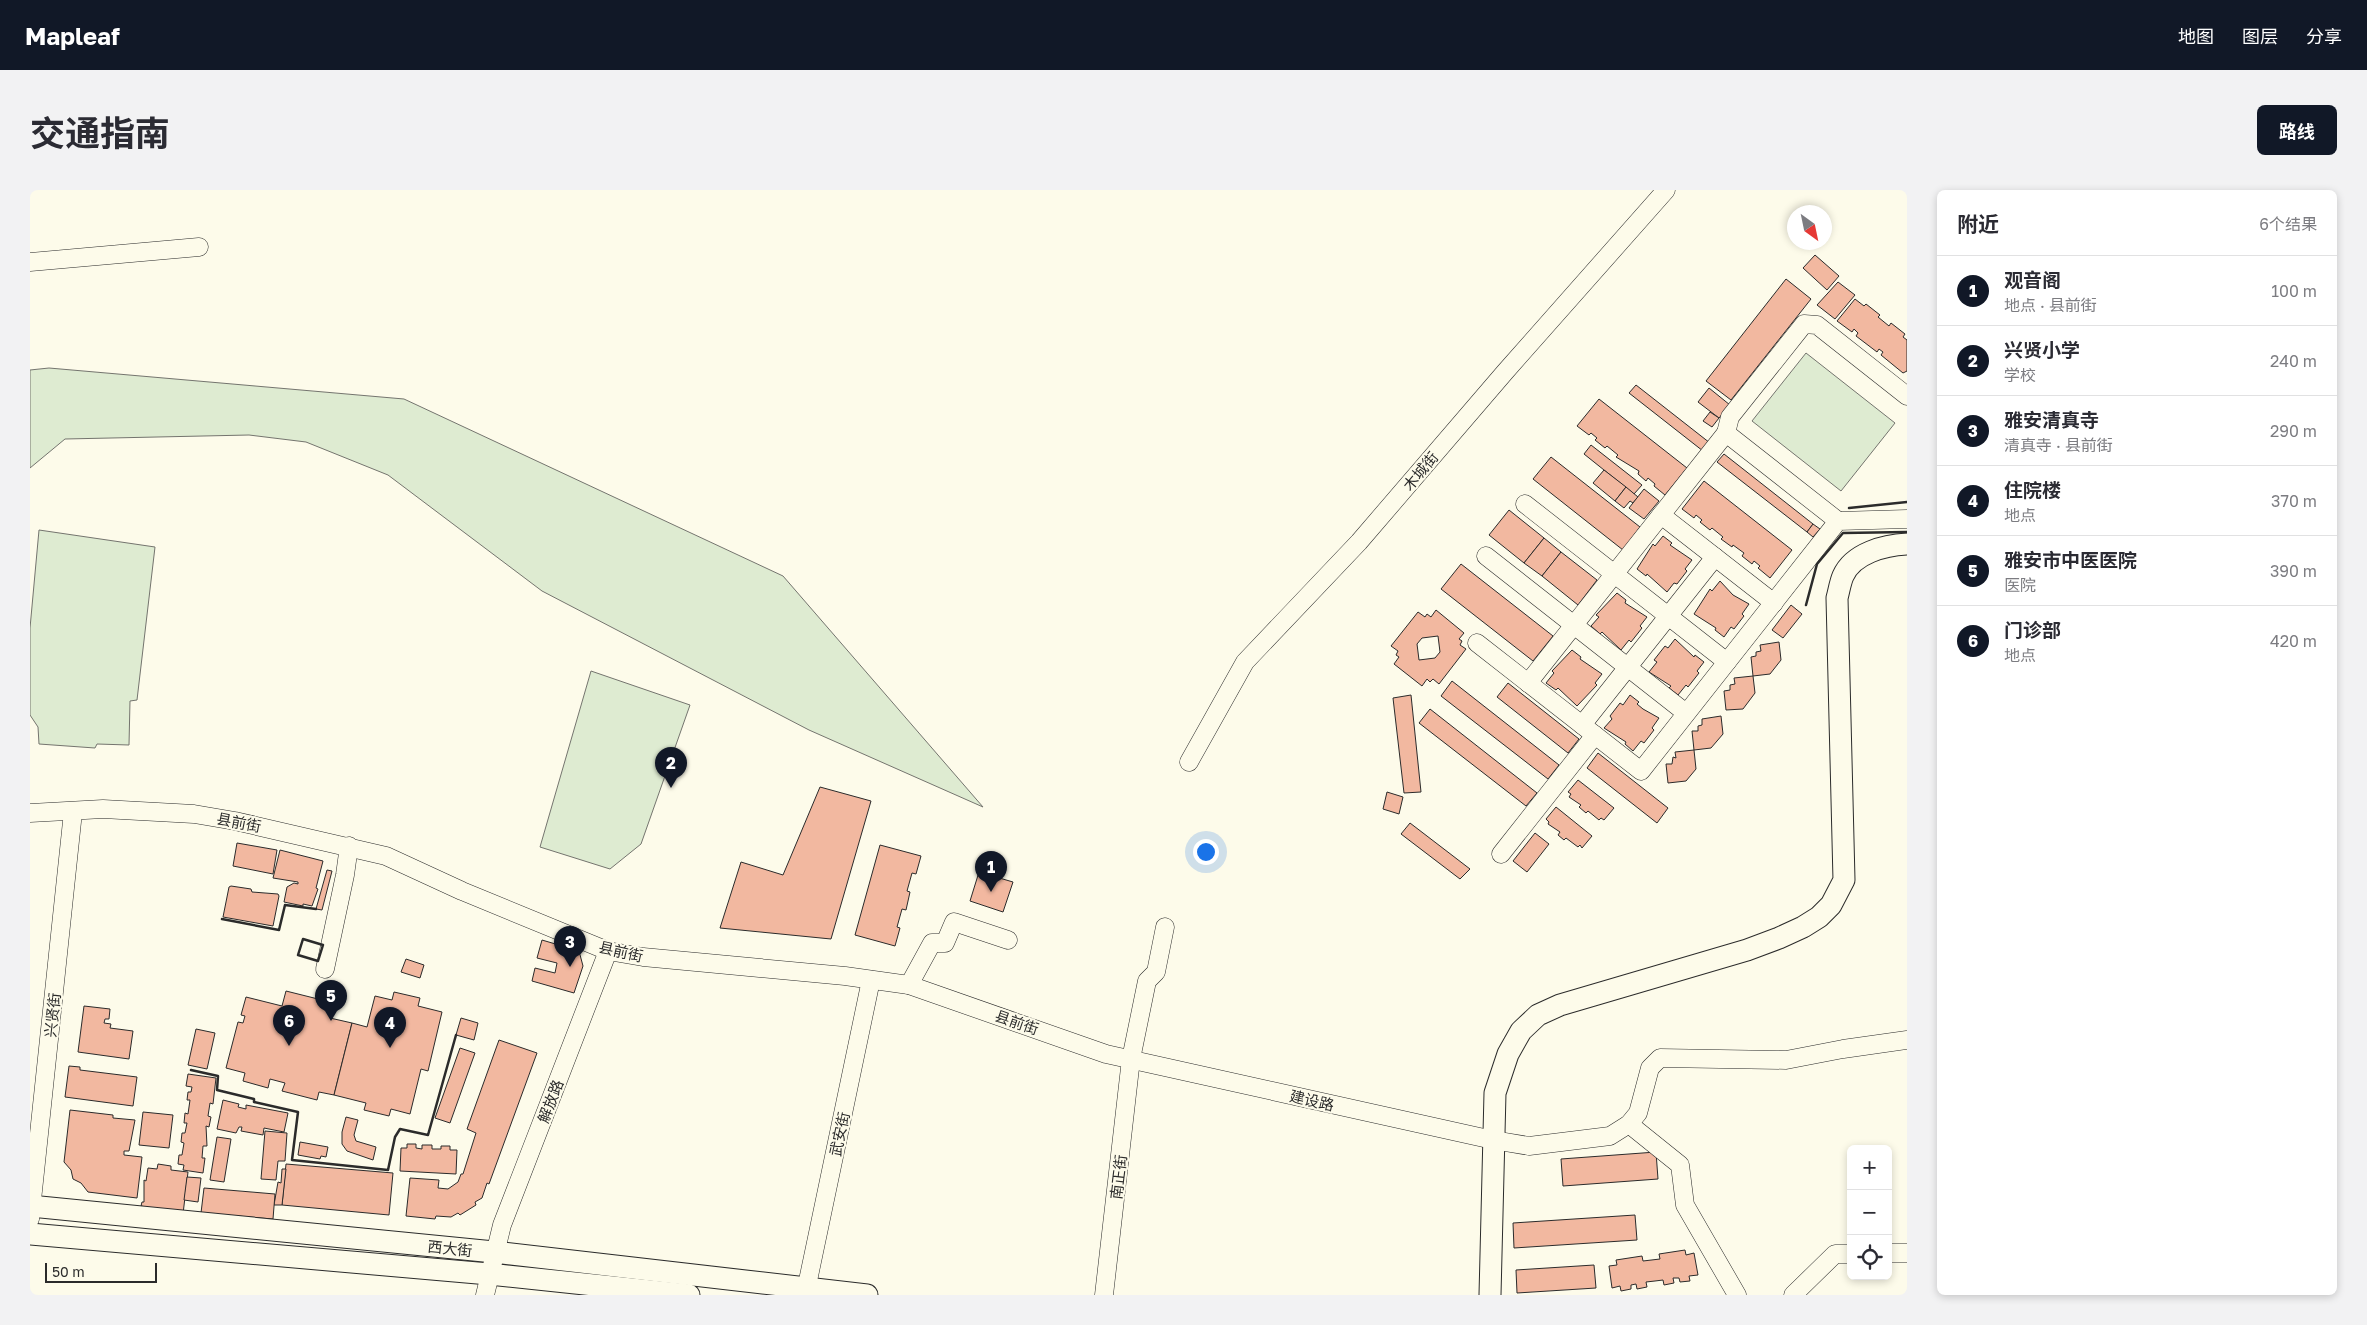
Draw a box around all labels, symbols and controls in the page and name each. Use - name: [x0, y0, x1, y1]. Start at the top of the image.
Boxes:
- text: Mapleaf: [25, 21, 120, 50]
- text: 地图: [2178, 25, 2214, 47]
- text: 图层: [2242, 25, 2278, 47]
- text: 分享: [2306, 25, 2342, 47]
- button: 路线: [2257, 105, 2337, 155]
- text: 交通指南: [30, 112, 170, 154]
- north arrow: [1787, 205, 1832, 250]
- text: 附近: [1957, 211, 1999, 237]
- text: 6个结果: [2259, 214, 2317, 234]
- text: 观音阁: [2004, 268, 2061, 291]
- text: 1: [1969, 281, 1977, 301]
- text: 100 m: [2271, 281, 2317, 301]
- text: 地点 · 县前街: [2004, 295, 2097, 315]
- text: 兴贤小学: [2004, 338, 2080, 361]
- text: 2: [1968, 351, 1978, 371]
- text: 240 m: [2270, 351, 2317, 371]
- text: 学校: [2004, 365, 2036, 385]
- text: 雅安清真寺: [2004, 408, 2099, 431]
- text: 3: [1968, 421, 1978, 441]
- text: 290 m: [2270, 421, 2317, 441]
- text: 清真寺 · 县前街: [2004, 435, 2113, 455]
- street label: 木城街: [1399, 448, 1441, 494]
- text: 住院楼: [2004, 478, 2061, 501]
- text: 4: [1968, 491, 1978, 511]
- text: 370 m: [2271, 491, 2317, 511]
- text: 地点: [2004, 505, 2036, 525]
- text: 雅安市中医医院: [2004, 548, 2137, 571]
- text: 5: [1968, 561, 1978, 581]
- text: 390 m: [2270, 561, 2317, 581]
- text: 医院: [2004, 575, 2036, 595]
- text: 门诊部: [2004, 618, 2061, 641]
- text: 6: [1968, 631, 1978, 651]
- text: 420 m: [2270, 631, 2317, 651]
- text: 地点: [2004, 645, 2036, 665]
- pin: 2: [655, 747, 687, 788]
- street label: 县前街: [215, 809, 263, 835]
- your location: [1193, 839, 1219, 865]
- pin: 1: [975, 851, 1007, 892]
- pin: 3: [554, 926, 586, 967]
- street label: 县前街: [597, 937, 645, 965]
- pin: 5: [315, 980, 347, 1021]
- street label: 兴贤街: [41, 992, 63, 1038]
- pin: 6: [273, 1005, 305, 1046]
- street label: 县前街: [993, 1006, 1041, 1038]
- pin: 4: [374, 1007, 406, 1048]
- street label: 解放路: [534, 1077, 566, 1125]
- street label: 建设路: [1288, 1086, 1336, 1114]
- street label: 武安街: [826, 1110, 852, 1158]
- map controls: [1847, 1145, 1892, 1280]
- button: +: [1847, 1145, 1892, 1190]
- street label: 南正街: [1106, 1154, 1130, 1200]
- button: −: [1847, 1190, 1892, 1235]
- button: locate: [1847, 1235, 1892, 1280]
- street label: 西大街: [427, 1237, 473, 1259]
- scale bar: [45, 1260, 158, 1283]
- text: 50 m: [52, 1263, 85, 1280]

